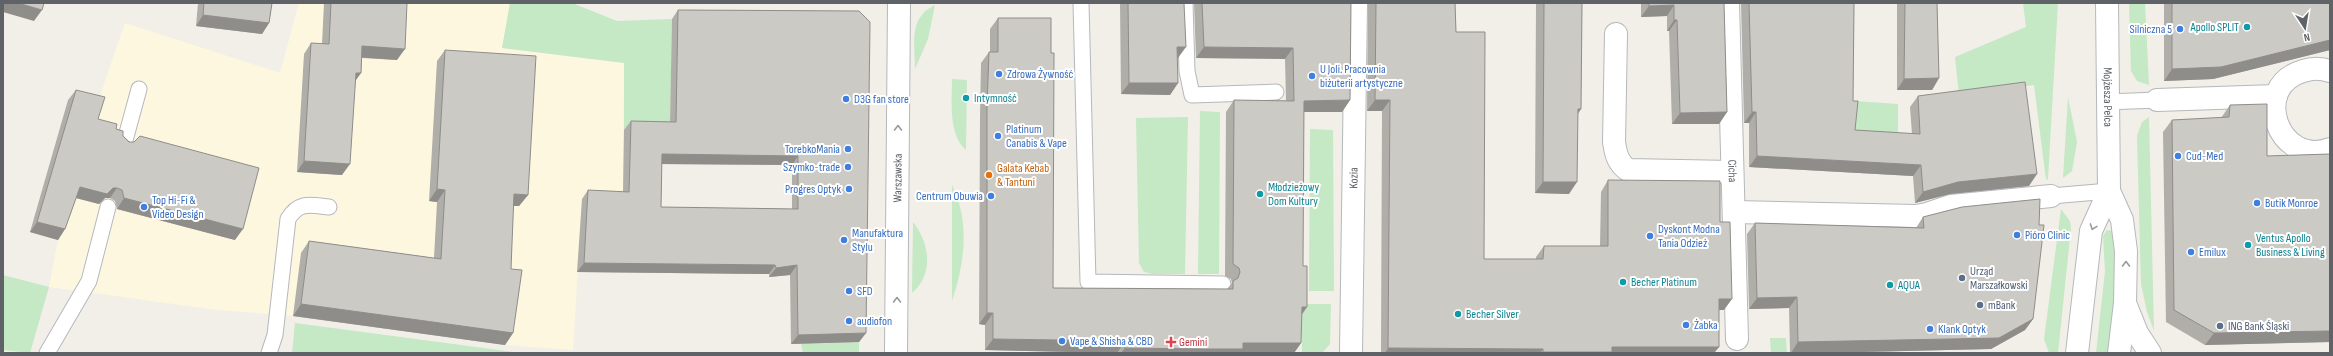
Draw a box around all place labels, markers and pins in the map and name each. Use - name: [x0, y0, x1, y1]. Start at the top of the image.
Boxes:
- place label: Apollo SPLIT: [2189, 20, 2239, 35]
- place label: Silniczna 5: [2130, 22, 2172, 37]
- marker: Apollo SPLIT: [2242, 22, 2252, 32]
- marker: Silniczna 5: [2175, 24, 2185, 34]
- place label: U Joli. Pracownia biżuterii artystyczne: [1320, 62, 1403, 91]
- place label: Zdrowa Żywność: [1007, 67, 1074, 82]
- marker: Zdrowa Żywność: [994, 69, 1004, 79]
- marker: U Joli. Pracownia biżuterii artystyczne: [1307, 71, 1317, 81]
- place label: Intymność: [974, 91, 1017, 106]
- place label: D3G fan store: [854, 92, 909, 107]
- marker: Intymność: [961, 93, 971, 103]
- marker: D3G fan store: [841, 94, 851, 104]
- place label: Platinum Canabis & Vape: [1006, 122, 1067, 151]
- marker: Platinum Canabis & Vape: [993, 131, 1003, 141]
- place label: TorebkoMania: [785, 142, 840, 157]
- marker: TorebkoMania: [843, 144, 853, 154]
- place label: Cud-Med: [2186, 149, 2223, 164]
- marker: Cud-Med: [2173, 151, 2183, 161]
- place label: Szymko-trade: [783, 160, 840, 175]
- place label: Galata Kebab & Tantuni: [997, 161, 1049, 190]
- marker: Szymko-trade: [843, 162, 853, 172]
- marker: Galata Kebab & Tantuni: [984, 170, 994, 180]
- place label: Młodzieżowy Dom Kultury: [1268, 180, 1320, 209]
- place label: Progres Optyk: [785, 182, 841, 197]
- marker: Progres Optyk: [844, 184, 854, 194]
- place label: Centrum Obuwia: [916, 189, 983, 204]
- marker: Młodzieżowy Dom Kultury: [1255, 189, 1265, 199]
- marker: Centrum Obuwia: [986, 191, 996, 201]
- place label: Top Hi-Fi & Video Design: [152, 193, 204, 222]
- place label: Butik Monroe: [2265, 196, 2318, 211]
- marker: Butik Monroe: [2252, 198, 2262, 208]
- marker: Top Hi-Fi & Video Design: [139, 202, 149, 212]
- place label: Dyskont Modna Tania Odzież: [1658, 222, 1720, 251]
- place label: Manufaktura Stylu: [852, 226, 903, 255]
- place label: Pióro Clinic: [2025, 228, 2070, 243]
- marker: Pióro Clinic: [2012, 230, 2022, 240]
- marker: Dyskont Modna Tania Odzież: [1645, 231, 1655, 241]
- place label: Ventus Apollo Business & Living: [2256, 231, 2325, 260]
- marker: Manufaktura Stylu: [839, 235, 849, 245]
- marker: Ventus Apollo Business & Living: [2243, 240, 2253, 250]
- place label: Emilux: [2199, 245, 2226, 260]
- marker: Emilux: [2186, 247, 2196, 257]
- place label: Urząd Marszałkowski: [1970, 264, 2028, 293]
- marker: Urząd Marszałkowski: [1957, 273, 1967, 283]
- place label: Becher Platinum: [1631, 275, 1697, 290]
- marker: Becher Platinum: [1618, 277, 1628, 287]
- place label: AQUA: [1897, 278, 1921, 293]
- marker: AQUA: [1885, 280, 1895, 290]
- place label: SFD: [857, 284, 873, 299]
- marker: SFD: [844, 286, 854, 296]
- place label: mBank: [1988, 298, 2016, 313]
- marker: mBank: [1975, 300, 1985, 310]
- place label: Becher Silver: [1466, 307, 1519, 322]
- marker: Becher Silver: [1453, 309, 1463, 319]
- place label: audiofon: [857, 314, 892, 329]
- marker: audiofon: [844, 316, 854, 326]
- place label: Żabka: [1694, 318, 1718, 333]
- place label: ING Bank Śląski: [2228, 319, 2289, 334]
- marker: Żabka: [1681, 320, 1691, 330]
- marker: ING Bank Śląski: [2215, 321, 2225, 331]
- place label: Klank Optyk: [1938, 322, 1986, 337]
- marker: Klank Optyk: [1925, 324, 1935, 334]
- place label: Vape & Shisha & CBD: [1070, 334, 1153, 349]
- place label: Gemini: [1179, 335, 1207, 350]
- marker: Vape & Shisha & CBD: [1057, 336, 1067, 346]
- marker: Gemini: [1166, 337, 1176, 347]

